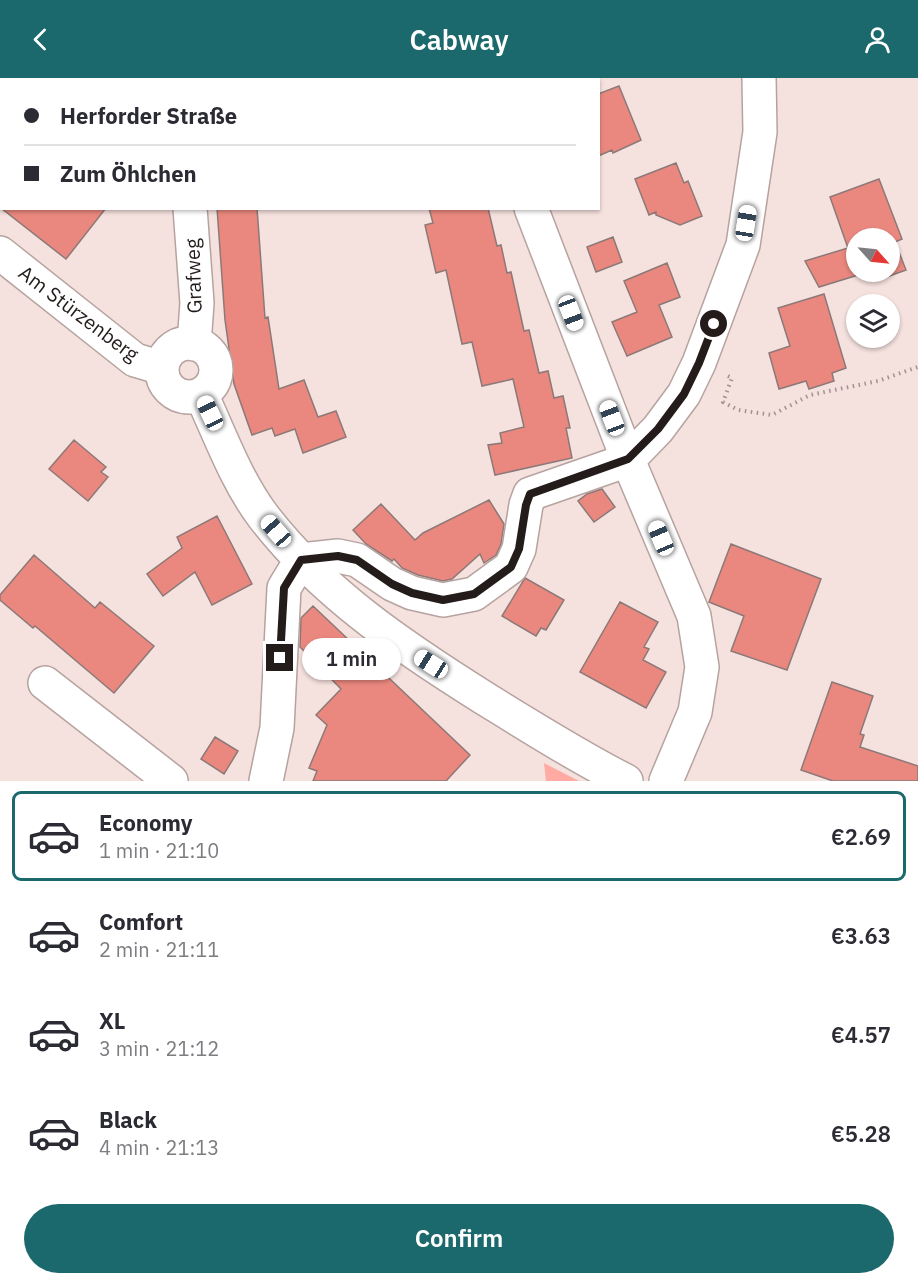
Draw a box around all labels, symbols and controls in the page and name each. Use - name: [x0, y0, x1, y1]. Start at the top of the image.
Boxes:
- text: Cabway: [409, 22, 509, 57]
- icon: back: [24, 23, 57, 56]
- icon: person: [861, 23, 894, 56]
- text: Herforder Straße: [60, 101, 237, 130]
- text: Zum Öhlchen: [60, 159, 197, 188]
- car: [734, 204, 758, 242]
- north arrow: [846, 228, 900, 282]
- map controls: [846, 228, 900, 348]
- street label: Grafweg: [178, 238, 208, 314]
- street label: Am Stürzenberg: [13, 259, 145, 367]
- car: [556, 293, 586, 333]
- button: layers: [846, 294, 900, 348]
- route start: [700, 310, 727, 337]
- car: [194, 393, 226, 433]
- car: [597, 398, 627, 438]
- car: [257, 512, 295, 550]
- car: [646, 518, 676, 558]
- callout: 1 min: [301, 637, 400, 679]
- route end: [266, 644, 293, 671]
- text: 1 min: [326, 645, 377, 672]
- car: [411, 647, 451, 681]
- text: Economy: [99, 808, 193, 837]
- icon: car: [27, 809, 81, 863]
- text: €2.69: [831, 822, 891, 851]
- text: 1 min · 21:10: [99, 837, 219, 864]
- text: Comfort: [99, 907, 183, 936]
- icon: car: [27, 908, 81, 962]
- text: €3.63: [831, 921, 891, 950]
- text: 2 min · 21:11: [99, 936, 219, 963]
- text: XL: [99, 1006, 125, 1035]
- icon: car: [27, 1007, 81, 1061]
- text: €4.57: [831, 1020, 891, 1049]
- text: 3 min · 21:12: [99, 1035, 219, 1062]
- text: Black: [99, 1105, 157, 1134]
- icon: car: [27, 1106, 81, 1160]
- text: €5.28: [831, 1119, 891, 1148]
- text: 4 min · 21:13: [99, 1134, 219, 1161]
- button: Confirm: [24, 1204, 894, 1273]

